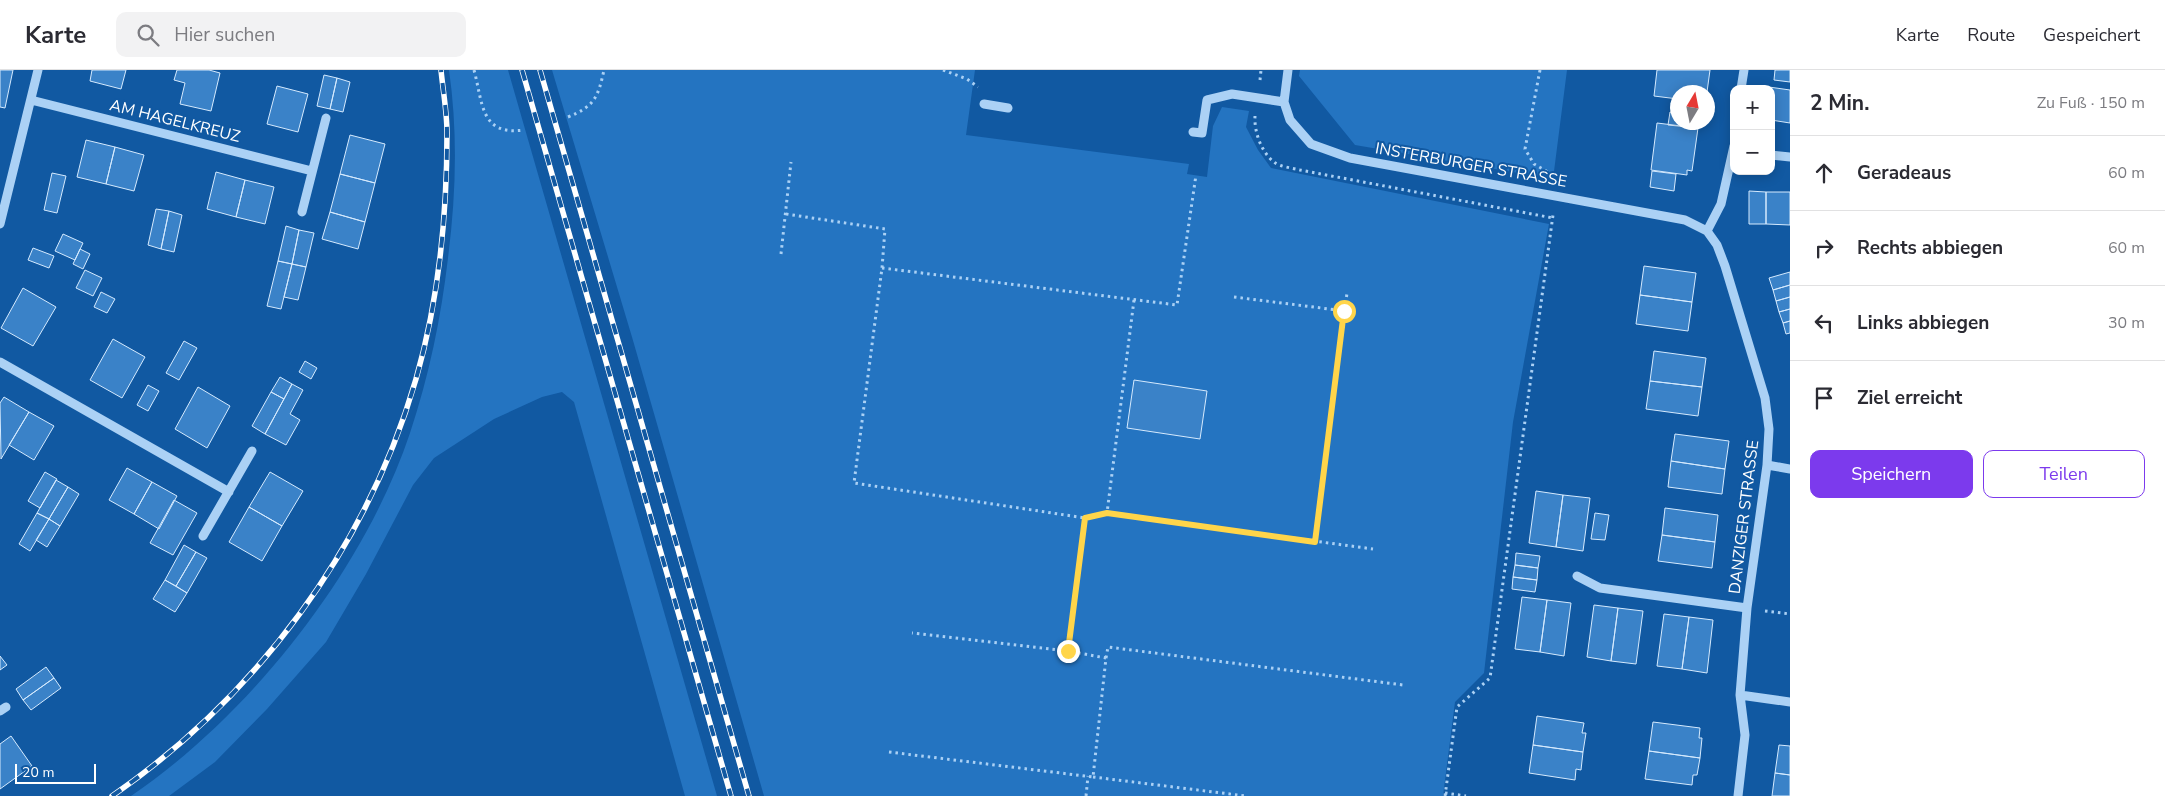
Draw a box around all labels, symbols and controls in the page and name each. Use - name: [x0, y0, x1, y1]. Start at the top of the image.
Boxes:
- search box: [116, 12, 466, 57]
- text: Karte: [25, 19, 86, 51]
- icon: search: [134, 21, 162, 49]
- text: Hier suchen: [174, 22, 275, 48]
- text: Karte: [1896, 23, 1939, 47]
- text: Route: [1967, 23, 2015, 47]
- text: Gespeichert: [2043, 23, 2140, 47]
- north arrow: [1670, 85, 1715, 130]
- map controls: [1730, 85, 1775, 175]
- button: +: [1730, 85, 1775, 130]
- text: 2 Min.: [1810, 89, 1869, 117]
- text: Zu Fuß · 150 m: [2037, 92, 2145, 114]
- street label: AM HAGELKREUZ: [107, 94, 243, 148]
- button: −: [1730, 130, 1775, 175]
- street label: INSTERBURGER STRASSE: [1373, 137, 1569, 193]
- icon: ahead: [1810, 159, 1838, 187]
- text: Geradeaus: [1857, 160, 1951, 186]
- text: 60 m: [2108, 162, 2145, 184]
- icon: right: [1810, 234, 1838, 262]
- text: Rechts abbiegen: [1857, 235, 2003, 261]
- text: 60 m: [2108, 237, 2145, 259]
- route start: [1333, 300, 1356, 323]
- icon: left: [1810, 309, 1838, 337]
- text: Links abbiegen: [1857, 310, 1989, 336]
- text: 30 m: [2108, 312, 2145, 334]
- icon: arrive: [1810, 384, 1838, 412]
- text: Ziel erreicht: [1857, 385, 1962, 411]
- street label: DANZIGER STRASSE: [1724, 439, 1764, 595]
- button: Speichern: [1810, 450, 1973, 498]
- button: Teilen: [1983, 450, 2145, 498]
- route end: [1057, 640, 1080, 663]
- scale bar: [15, 761, 96, 784]
- text: 20 m: [22, 763, 54, 782]

